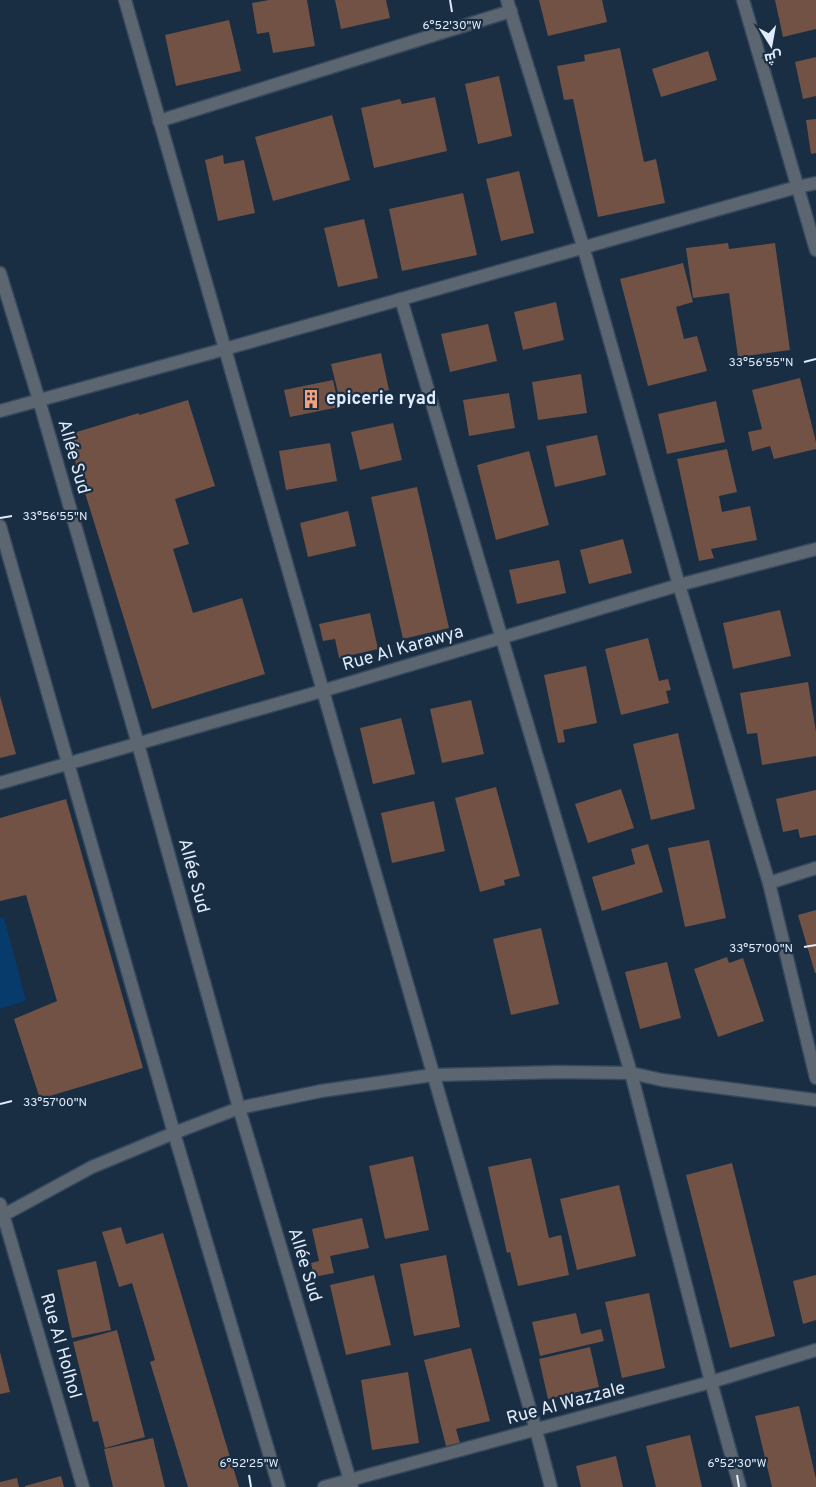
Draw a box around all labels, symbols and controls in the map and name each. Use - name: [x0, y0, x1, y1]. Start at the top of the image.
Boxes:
- text: 6°52'30"W: [422, 18, 482, 34]
- north arrow: [746, 20, 796, 70]
- text: ش: [763, 46, 784, 67]
- text: 33°56'55"N: [729, 355, 793, 371]
- building icon: epicerie ryad: [300, 388, 322, 410]
- place label: epicerie ryad: [326, 388, 436, 411]
- street label: Allée Sud: [51, 417, 95, 497]
- text: 33°56'55"N: [23, 509, 87, 525]
- street label: Rue Al Karawya: [340, 621, 466, 677]
- street label: Allée Sud: [172, 836, 214, 916]
- text: 33°57'00"N: [729, 941, 793, 957]
- text: 33°57'00"N: [23, 1095, 87, 1111]
- street label: Allée Sud: [282, 1225, 326, 1305]
- street label: Rue Al Holhol: [34, 1291, 86, 1401]
- street label: Rue Al Wazzale: [504, 1377, 628, 1431]
- text: 6°52'25"W: [219, 1456, 279, 1472]
- text: 6°52'30"W: [707, 1456, 767, 1472]

